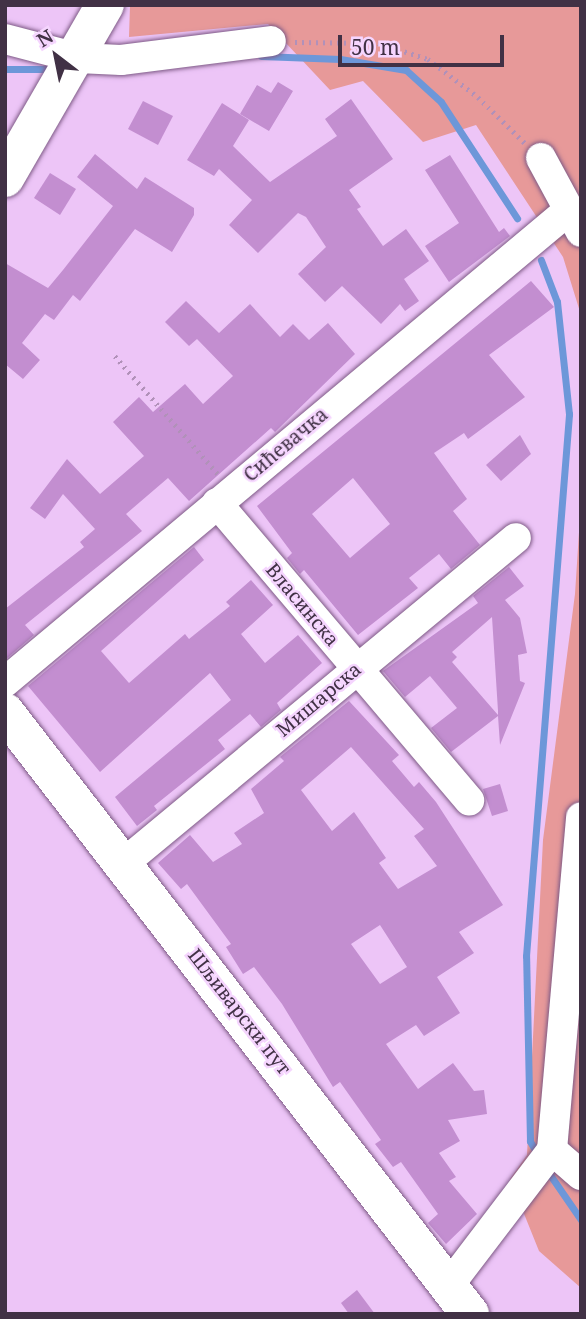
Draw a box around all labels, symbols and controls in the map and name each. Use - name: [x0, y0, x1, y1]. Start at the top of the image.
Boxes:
- north arrow: [21, 21, 91, 91]
- scale bar: [341, 21, 507, 65]
- text: N: [32, 23, 58, 53]
- text: 50 m: [351, 33, 400, 61]
- street label: Сићевачка: [239, 403, 333, 487]
- street label: Власинска: [261, 559, 343, 651]
- street label: Мишарска: [272, 658, 366, 742]
- street label: Шљиварски пут: [183, 945, 295, 1079]

